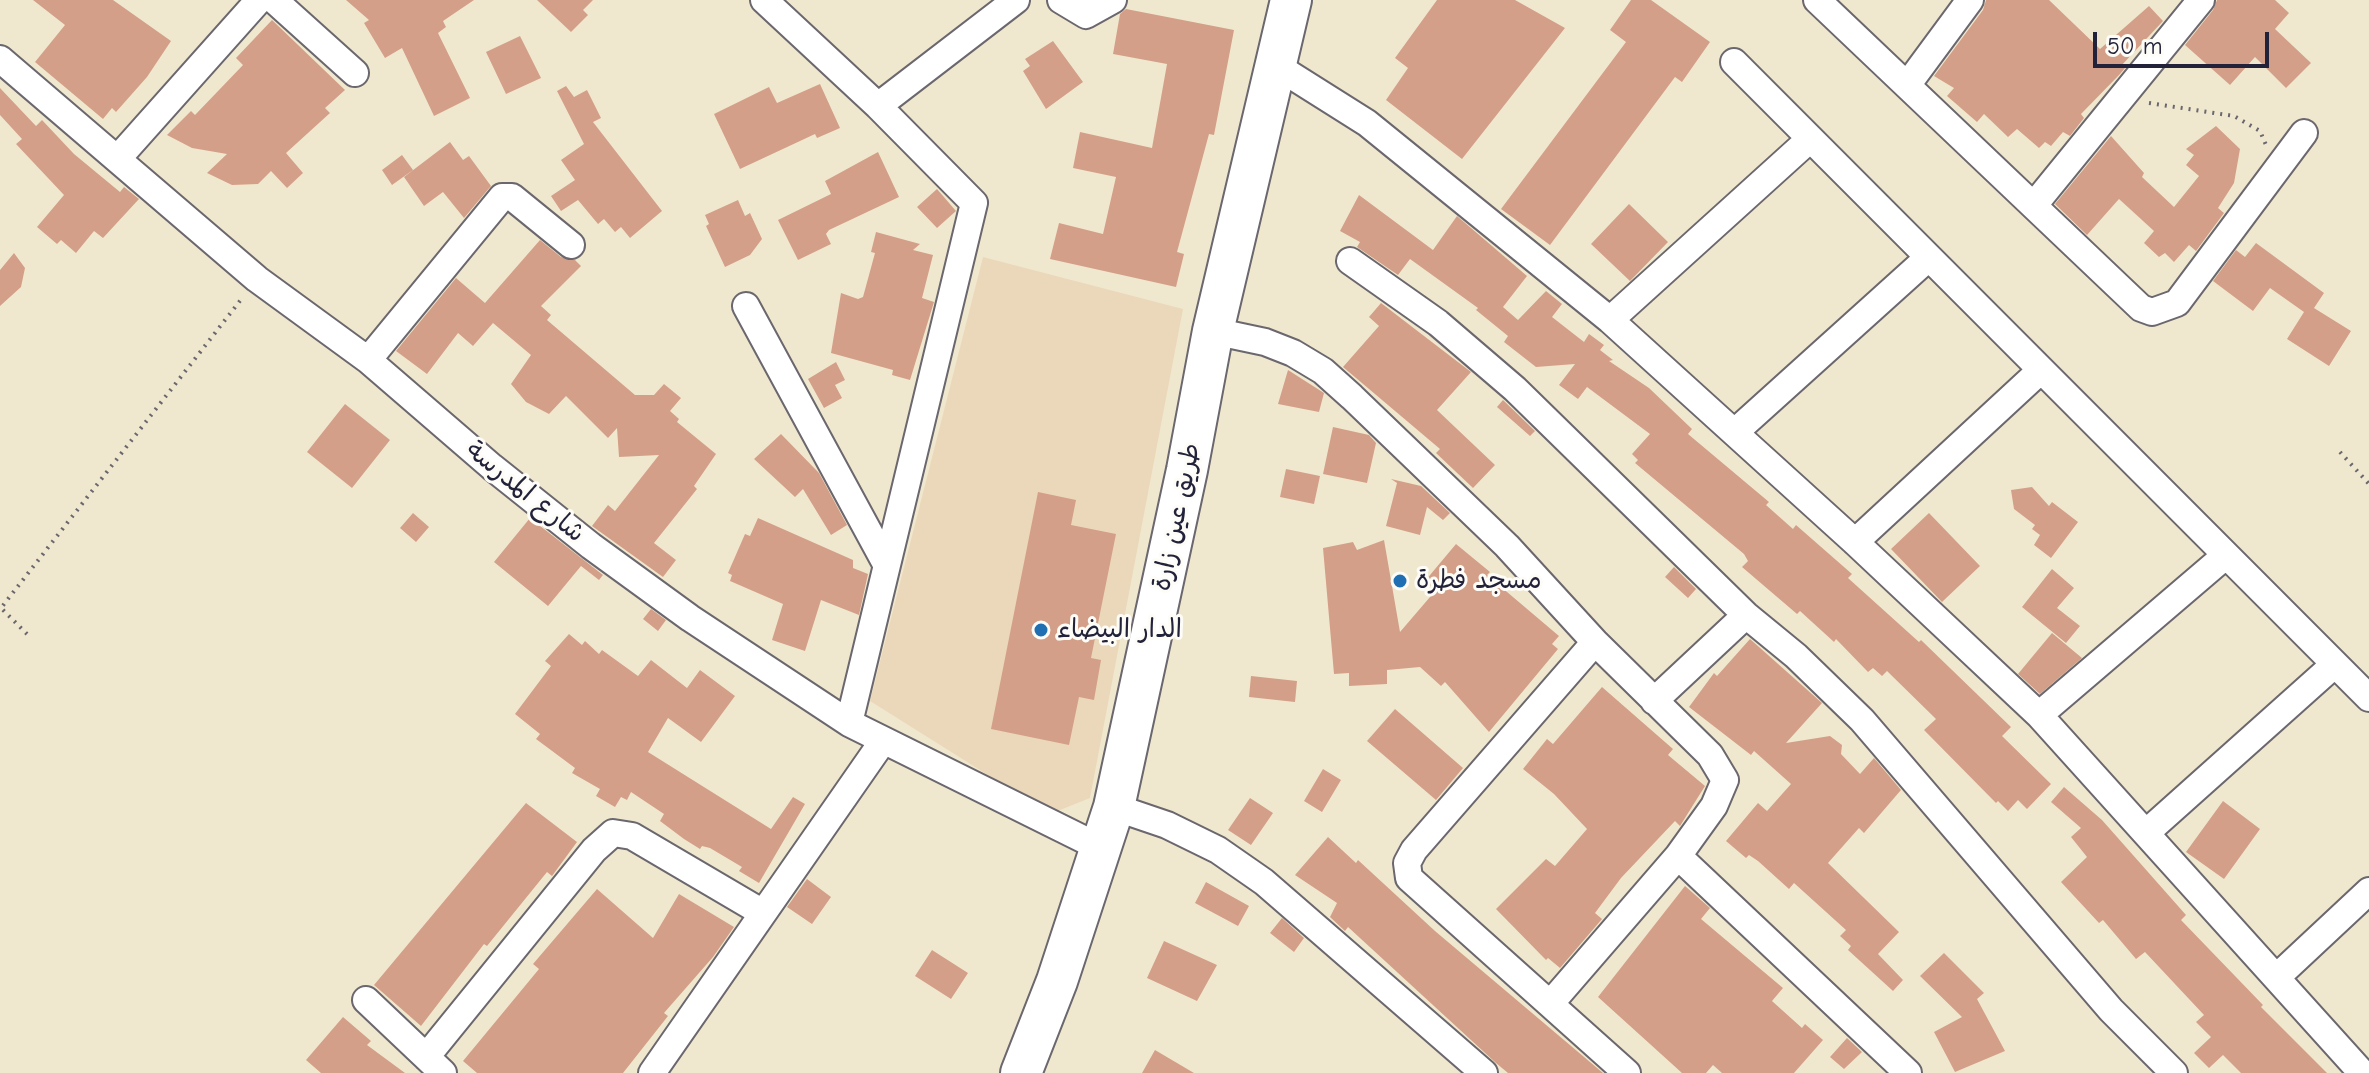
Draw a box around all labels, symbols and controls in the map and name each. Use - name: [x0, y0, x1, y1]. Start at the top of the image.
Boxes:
- scale bar: [2097, 16, 2273, 66]
- text: 50 m: [2107, 32, 2163, 60]
- street label: شارع المدرسة: [459, 435, 591, 549]
- street label: طريق عين زارة: [1146, 440, 1208, 594]
- place label: مسجد فطرة: [1416, 565, 1542, 597]
- marker: مسجد فطرة: [1391, 572, 1409, 590]
- place label: الدار البيضاء: [1057, 614, 1182, 646]
- marker: الدار البيضاء: [1032, 621, 1050, 639]

